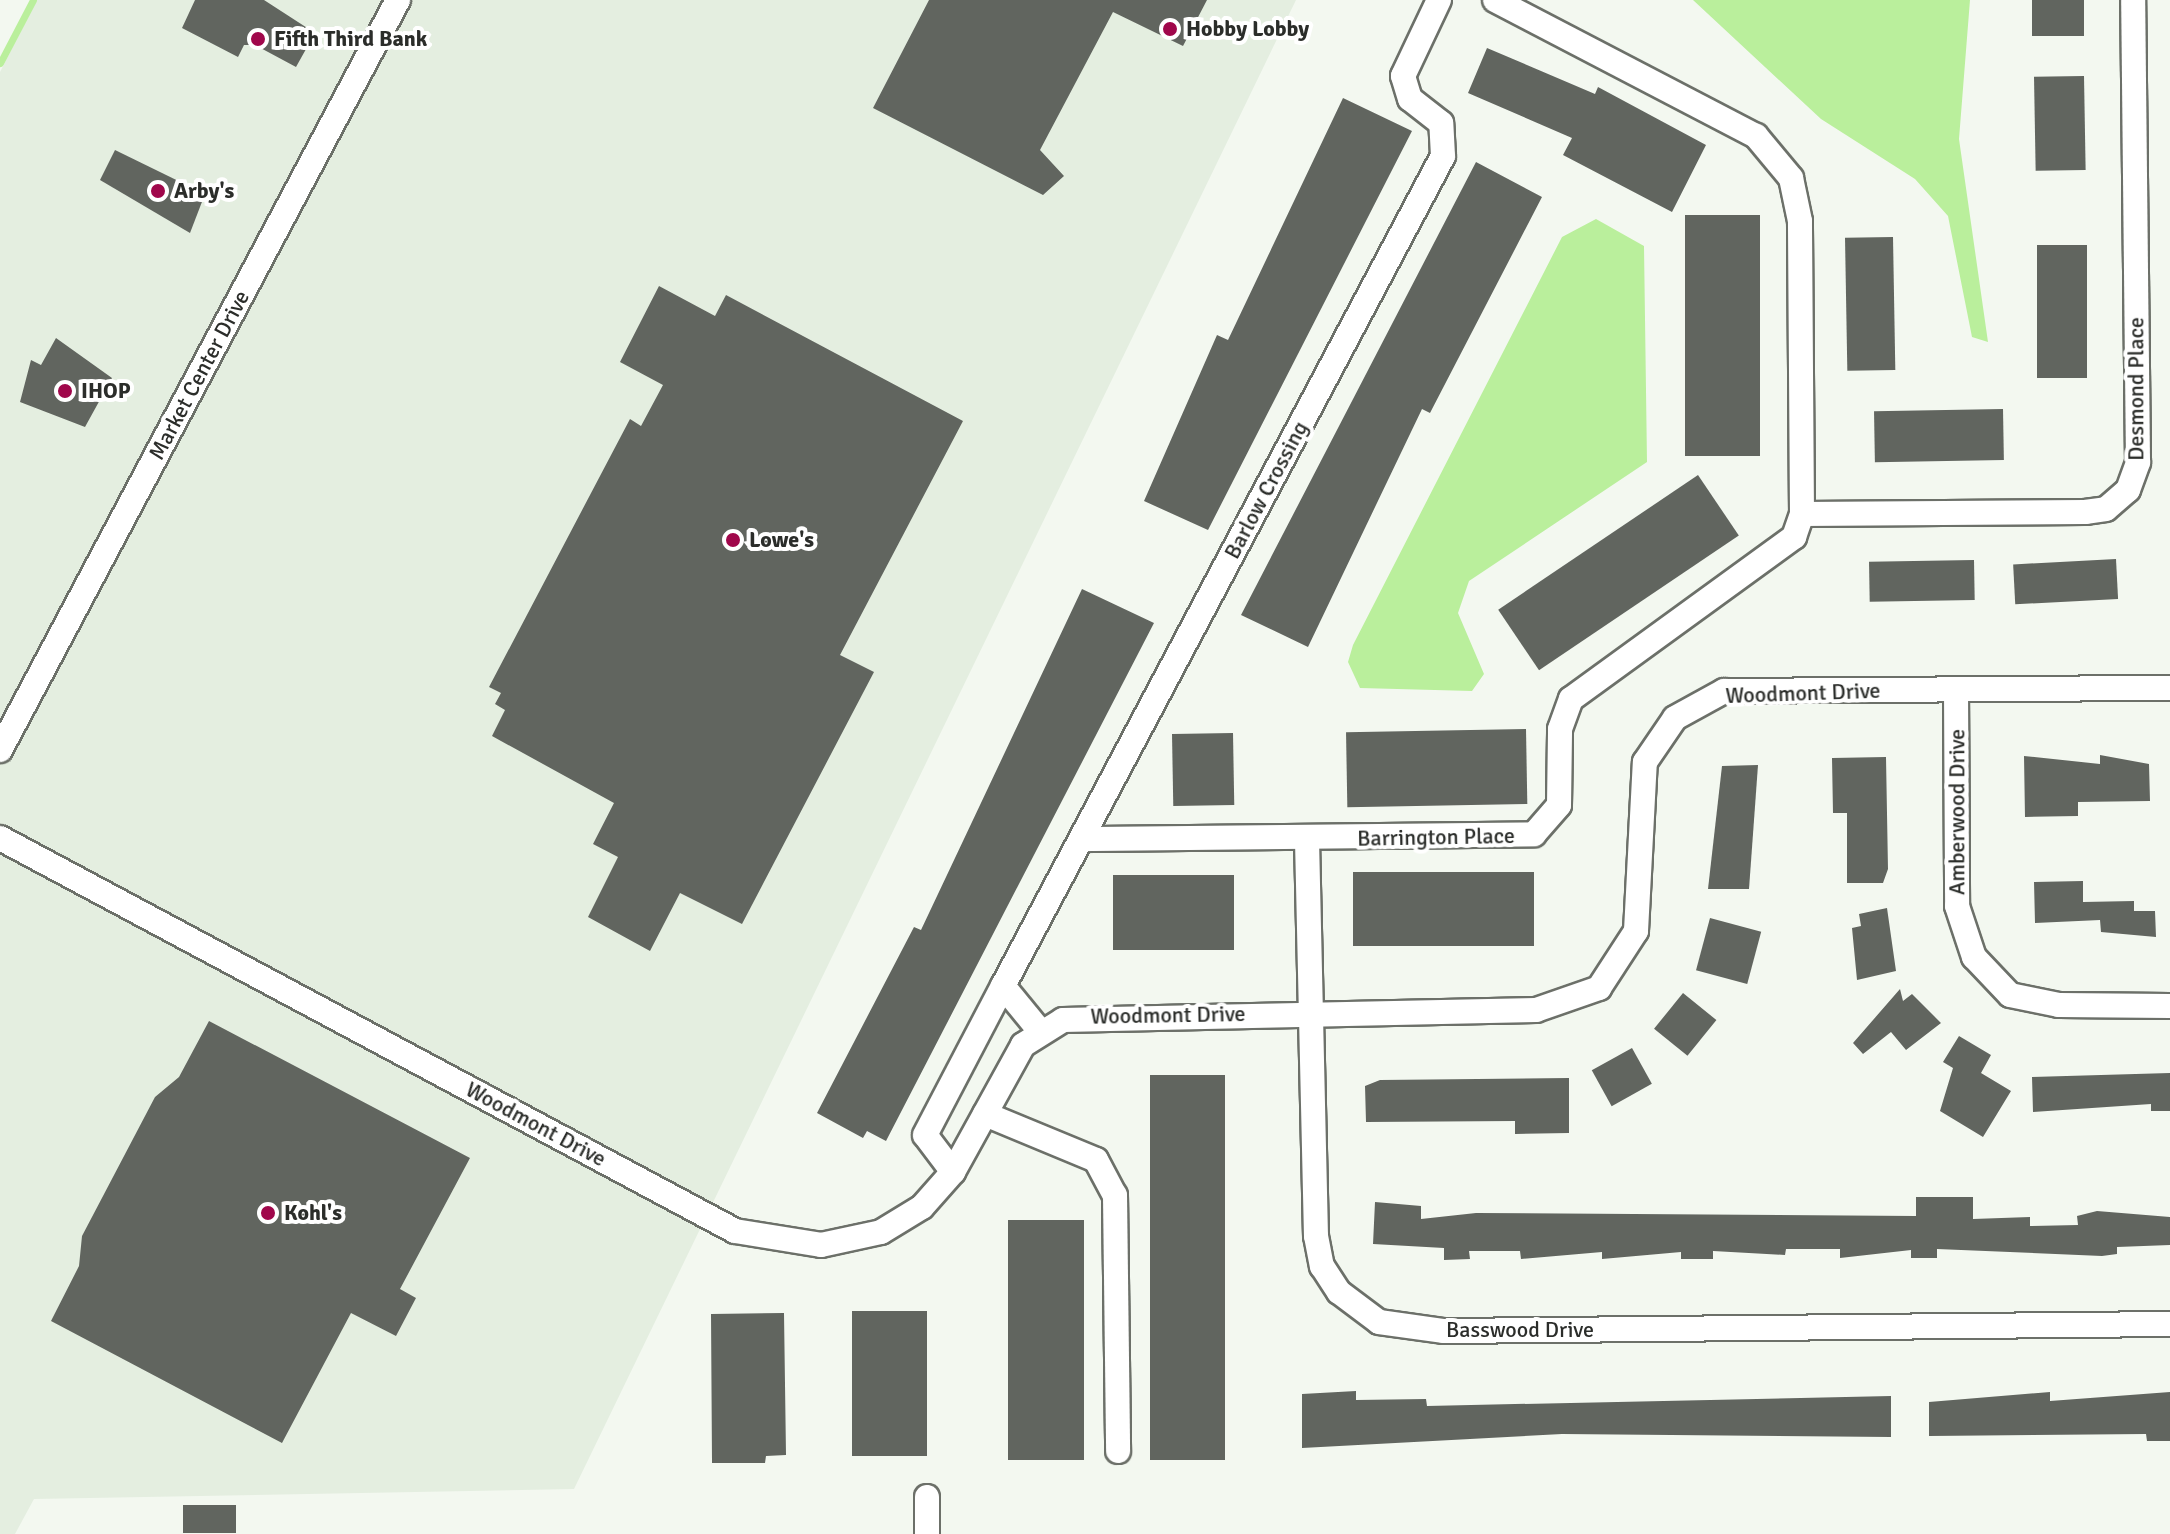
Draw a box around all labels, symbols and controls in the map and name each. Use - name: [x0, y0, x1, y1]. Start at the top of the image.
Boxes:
- place label: Hobby Lobby: [1186, 16, 1309, 42]
- marker: Hobby Lobby: [1161, 20, 1179, 38]
- place label: Fifth Third Bank: [274, 26, 427, 52]
- marker: Fifth Third Bank: [249, 30, 267, 48]
- place label: Arby's: [174, 178, 234, 204]
- marker: Arby's: [149, 182, 167, 200]
- street label: Market Center Drive: [143, 286, 255, 464]
- street label: Desmond Place: [2123, 317, 2149, 461]
- place label: IHOP: [81, 378, 131, 404]
- marker: IHOP: [56, 382, 74, 400]
- street label: Barlow Crossing: [1219, 417, 1313, 563]
- place label: Lowe's: [749, 527, 814, 553]
- marker: Lowe's: [724, 531, 742, 549]
- street label: Woodmont Drive: [1725, 677, 1881, 709]
- street label: Amberwood Drive: [1944, 729, 1970, 895]
- street label: Barrington Place: [1357, 822, 1515, 852]
- street label: Woodmont Drive: [1090, 1000, 1246, 1030]
- street label: Woodmont Drive: [461, 1076, 611, 1172]
- place label: Kohl's: [284, 1200, 342, 1226]
- marker: Kohl's: [259, 1204, 277, 1222]
- street label: Basswood Drive: [1446, 1317, 1594, 1343]

